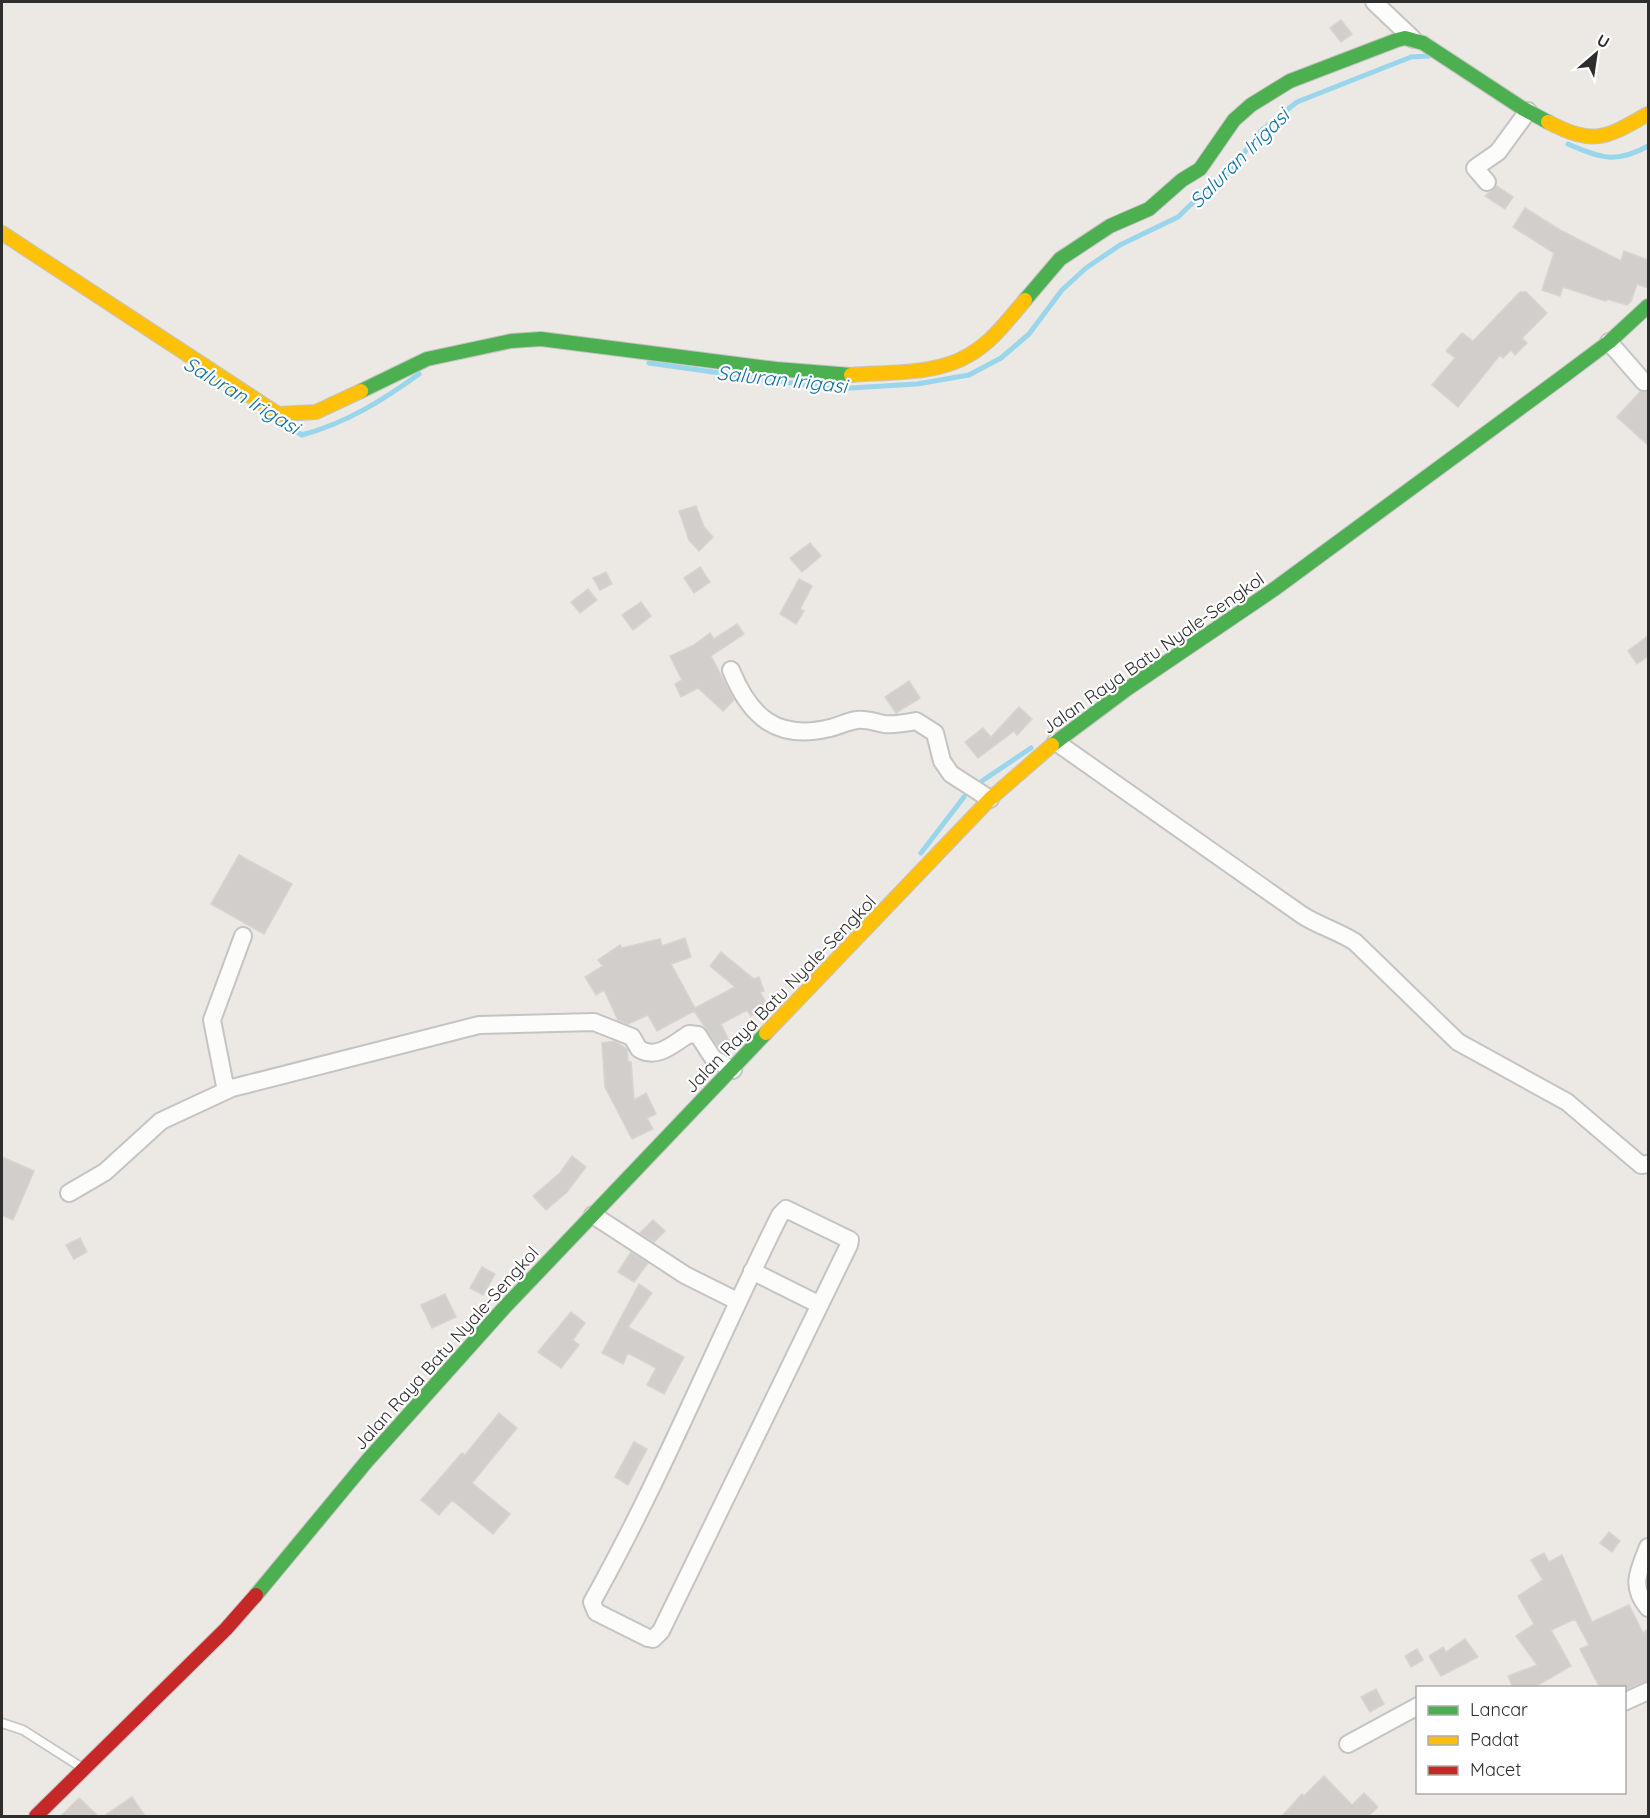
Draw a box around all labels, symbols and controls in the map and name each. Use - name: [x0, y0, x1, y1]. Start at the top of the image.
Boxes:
- north arrow: [1566, 24, 1626, 84]
- text: U: [1593, 29, 1613, 52]
- water label: Saluran Irigasi: [1184, 101, 1296, 213]
- water label: Saluran Irigasi: [179, 351, 307, 441]
- water label: Saluran Irigasi: [716, 360, 851, 399]
- street label: Jalan Raya Batu Nyale-Sengkol: [1037, 567, 1269, 739]
- street label: Jalan Raya Batu Nyale-Sengkol: [679, 890, 881, 1098]
- street label: Jalan Raya Batu Nyale-Sengkol: [348, 1241, 544, 1455]
- legend: [1416, 1686, 1626, 1794]
- text: Lancar: [1470, 1698, 1528, 1721]
- text: Padat: [1470, 1728, 1519, 1751]
- text: Macet: [1470, 1758, 1521, 1781]

